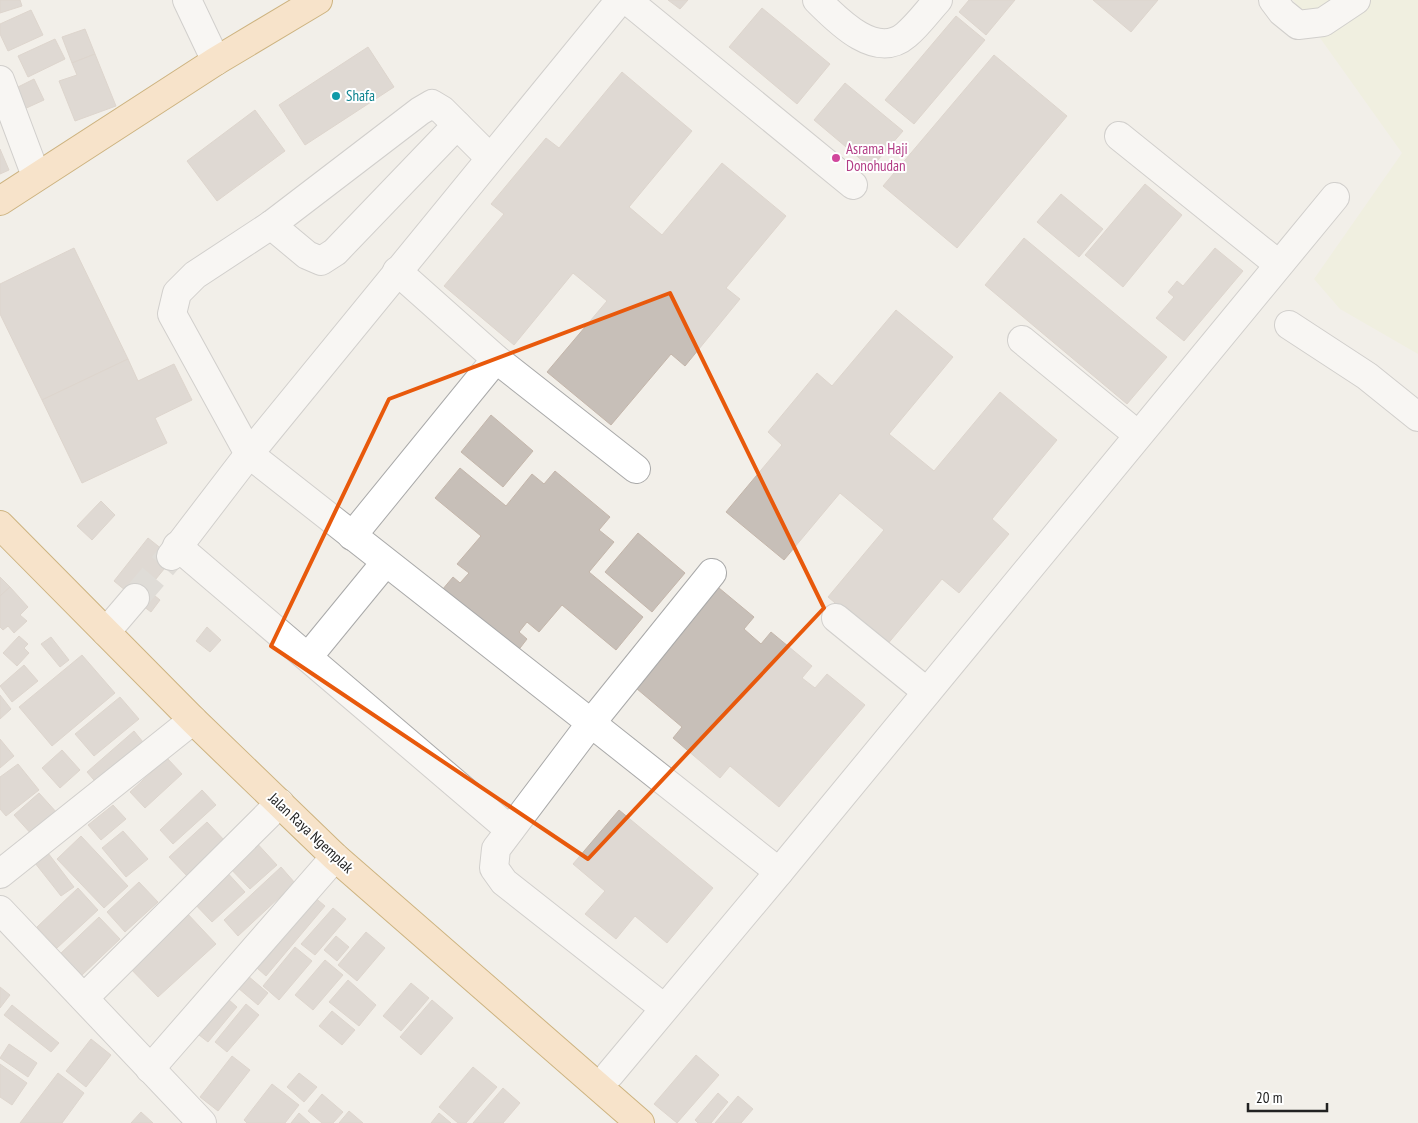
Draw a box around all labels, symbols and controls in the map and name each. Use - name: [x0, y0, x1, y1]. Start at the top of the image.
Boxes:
- place label: Shafa: [346, 86, 375, 105]
- marker: Shafa: [330, 90, 342, 102]
- place label: Asrama Haji Donohudan: [846, 139, 908, 175]
- marker: Asrama Haji Donohudan: [830, 152, 842, 164]
- street label: Jalan Raya Ngemplak: [264, 788, 358, 877]
- scale bar: [1248, 1080, 1327, 1112]
- text: 20 m: [1256, 1088, 1282, 1107]

